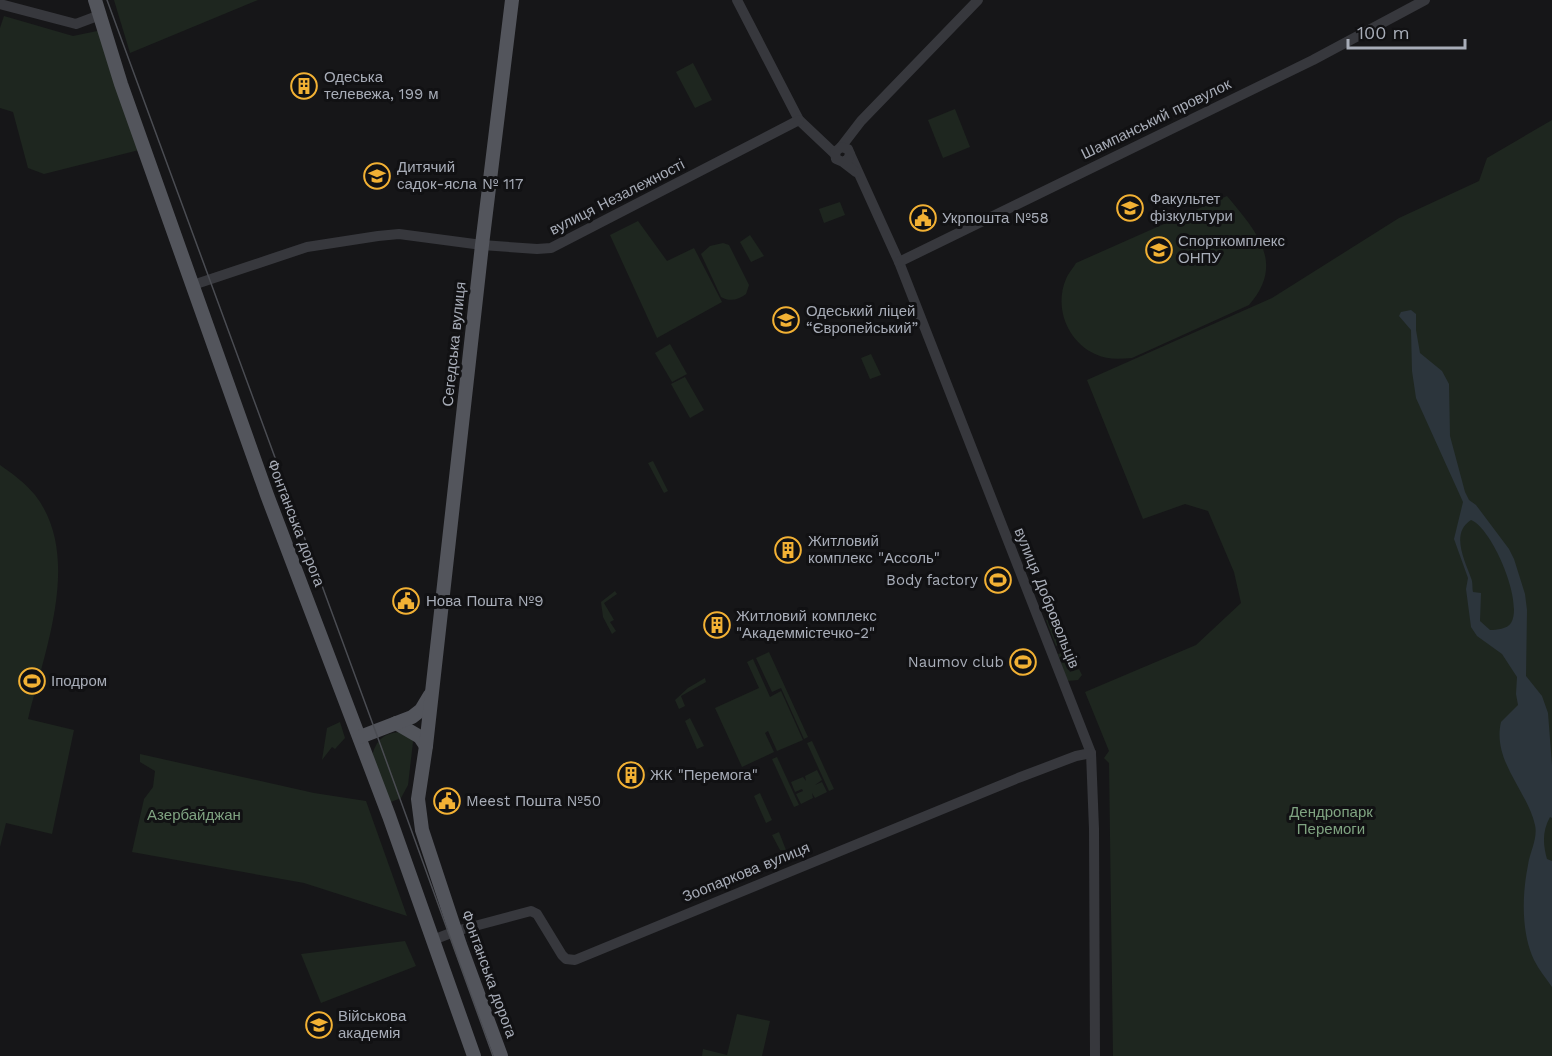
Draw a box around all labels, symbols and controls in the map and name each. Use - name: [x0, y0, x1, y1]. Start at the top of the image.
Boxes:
- scale bar: [1348, 12, 1465, 50]
- text: 100 m: [1357, 22, 1410, 43]
- place label: Одеська телевежа, 199 м: [324, 68, 439, 103]
- building icon: Одеська телевежа, 199 м: [289, 71, 319, 101]
- street label: Шампанський провулок: [1078, 75, 1234, 163]
- street label: вулиця Незалежності: [546, 155, 688, 239]
- place label: Дитячий садок-ясла № 117: [397, 158, 523, 193]
- school or university icon: Дитячий садок-ясла № 117: [362, 161, 392, 191]
- place label: Факультет фізкультури: [1150, 190, 1233, 225]
- school or university icon: Факультет фізкультури: [1115, 193, 1145, 223]
- public building icon: Укрпошта №58: [908, 203, 938, 233]
- place label: Укрпошта №58: [942, 209, 1049, 227]
- place label: Спорткомплекс ОНПУ: [1178, 232, 1286, 267]
- school or university icon: Спорткомплекс ОНПУ: [1144, 235, 1174, 265]
- street label: Сегедська вулиця: [438, 281, 470, 407]
- place label: Одеський ліцей “Європейський”: [806, 302, 918, 337]
- school or university icon: Одеський ліцей “Європейський”: [771, 305, 801, 335]
- street label: Фонтанська дорога: [264, 457, 329, 590]
- street label: вулиця Добровольців: [1011, 525, 1083, 671]
- place label: Житловий комплекс "Ассоль": [808, 532, 940, 567]
- building icon: Житловий комплекс "Ассоль": [773, 535, 803, 565]
- sports icon: Body factory: [983, 565, 1013, 595]
- place label: Body factory: [886, 571, 978, 589]
- public building icon: Нова Пошта №9: [391, 586, 421, 616]
- place label: Нова Пошта №9: [426, 592, 543, 610]
- place label: Житловий комплекс "Академмістечко-2": [736, 607, 877, 642]
- building icon: Житловий комплекс "Академмістечко-2": [702, 610, 732, 640]
- sports icon: Naumov club: [1008, 647, 1038, 677]
- place label: Naumov club: [908, 653, 1004, 671]
- sports icon: Іподром: [17, 666, 47, 696]
- place label: Іподром: [51, 672, 107, 690]
- building icon: ЖК "Перемога": [616, 760, 646, 790]
- place label: ЖК "Перемога": [650, 766, 758, 784]
- public building icon: Meest Пошта №50: [432, 786, 462, 816]
- place label: Meest Пошта №50: [466, 792, 601, 810]
- park label: Дендропарк Перемоги: [1289, 803, 1373, 838]
- park label: Азербайджан: [147, 806, 241, 824]
- street label: Зоопаркова вулиця: [680, 838, 812, 906]
- street label: Фонтанська дорога: [458, 908, 521, 1041]
- place label: Військова академія: [338, 1007, 407, 1042]
- school or university icon: Військова академія: [304, 1010, 334, 1040]

